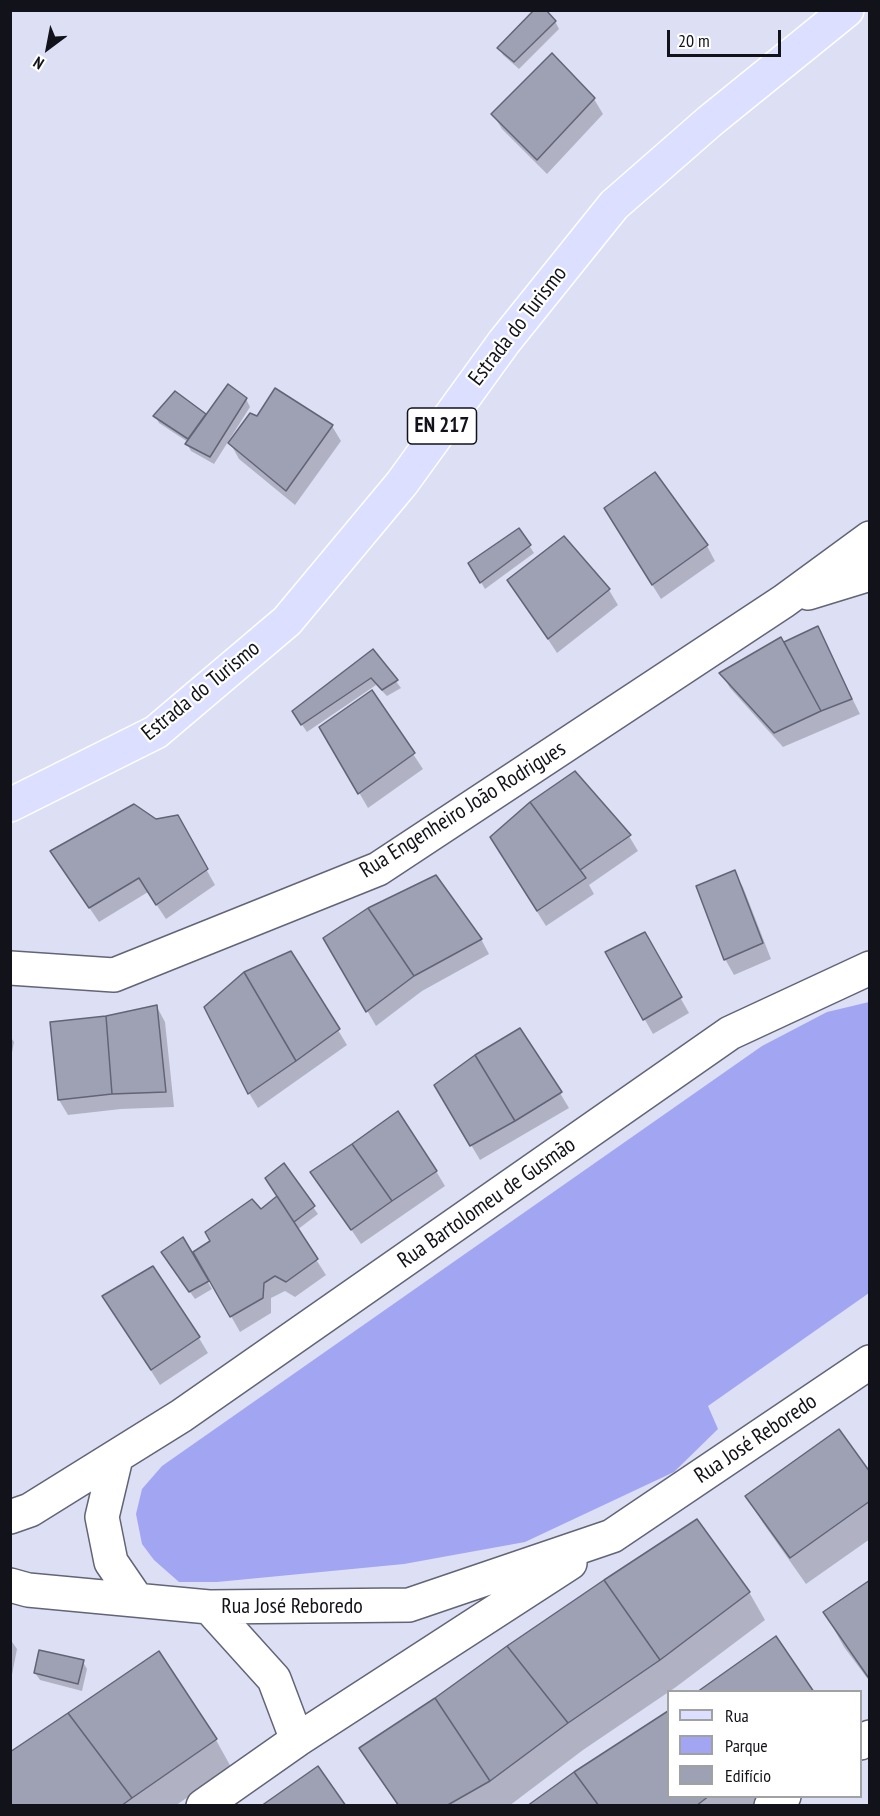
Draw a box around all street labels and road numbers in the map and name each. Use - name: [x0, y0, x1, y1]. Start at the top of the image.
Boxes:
- street label: Estrada do Turismo: [463, 261, 573, 391]
- road number: EN 217: [408, 408, 476, 444]
- street label: Estrada do Turismo: [137, 635, 265, 747]
- street label: Rua Engenheiro João Rodrigues: [355, 736, 571, 884]
- street label: Rua Bartolomeu de Gusmão: [393, 1132, 581, 1274]
- street label: Rua José Reboredo: [690, 1388, 822, 1490]
- street label: Rua José Reboredo: [221, 1594, 363, 1620]

